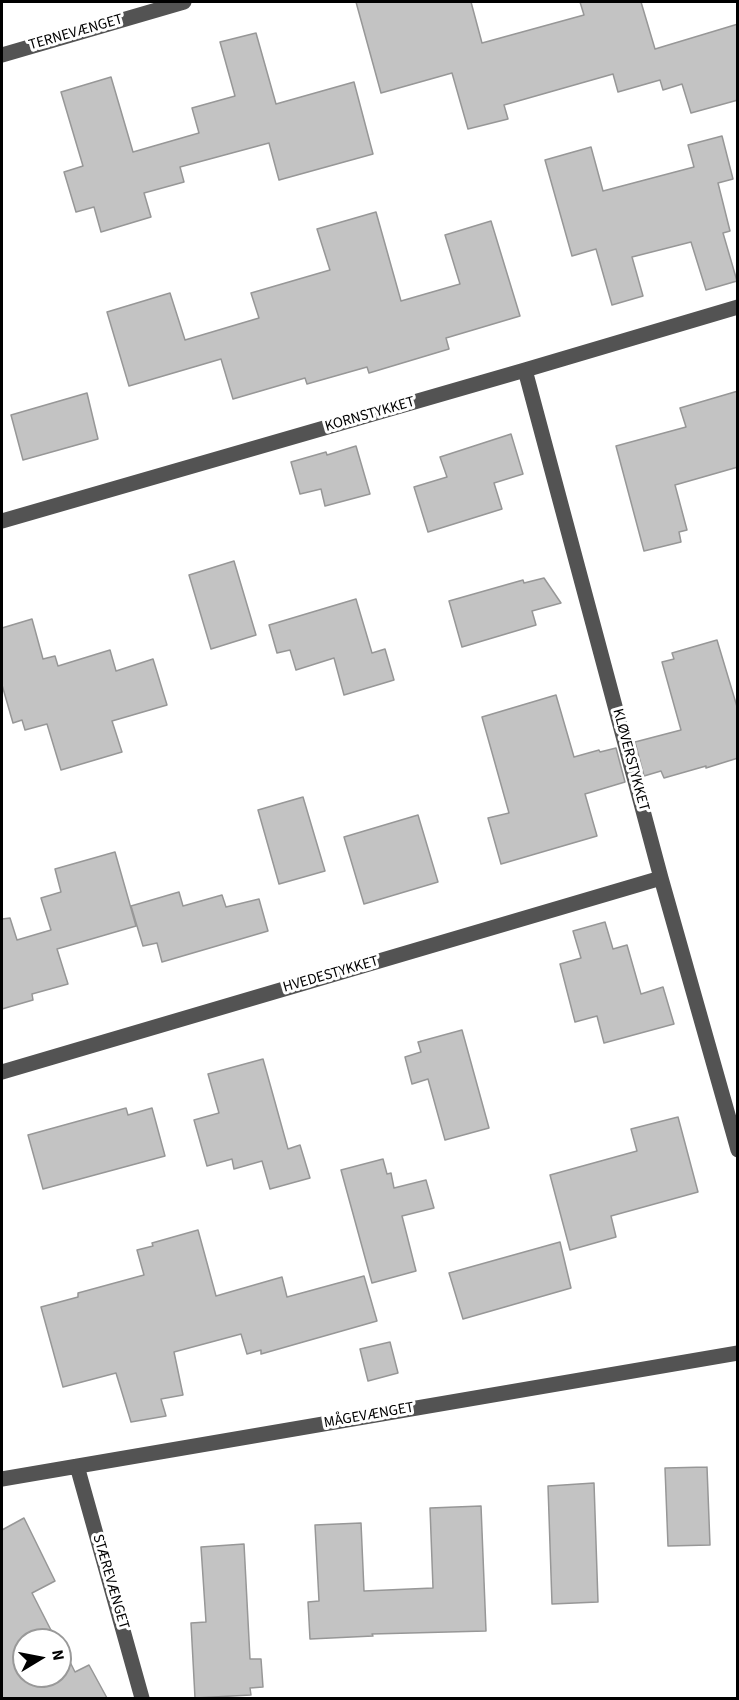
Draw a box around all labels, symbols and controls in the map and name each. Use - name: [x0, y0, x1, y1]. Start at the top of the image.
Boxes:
- street label: TERNEVÆNGET: [27, 11, 125, 55]
- street label: KORNSTYKKET: [323, 394, 417, 436]
- street label: KLØVERSTYKKET: [608, 707, 652, 813]
- street label: HVEDESTYKKET: [281, 953, 381, 997]
- street label: MÅGEVÆNGET: [323, 1399, 415, 1433]
- street label: STÆREVÆNGET: [88, 1532, 132, 1632]
- north arrow: [12, 1628, 72, 1688]
- text: N: [46, 1648, 70, 1662]

